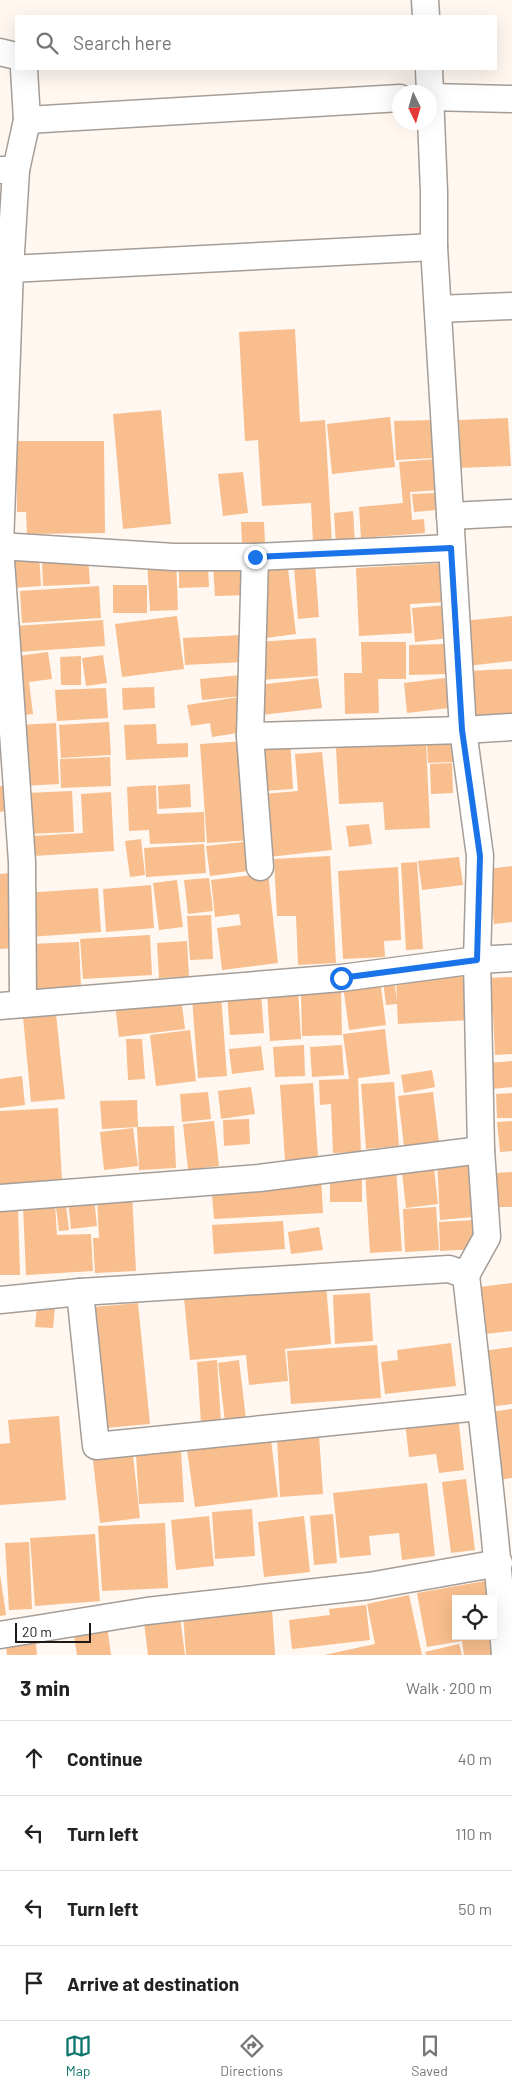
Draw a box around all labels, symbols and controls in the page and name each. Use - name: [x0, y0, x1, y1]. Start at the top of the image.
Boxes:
- search box: [15, 15, 497, 70]
- icon: search: [33, 29, 61, 57]
- text: Search here: [73, 31, 172, 54]
- north arrow: [392, 85, 437, 130]
- route end: [244, 546, 267, 569]
- route start: [330, 967, 353, 990]
- map controls: [452, 1595, 497, 1640]
- button: locate: [452, 1595, 497, 1640]
- scale bar: [15, 1620, 91, 1643]
- text: 20 m: [22, 1623, 52, 1640]
- text: 3 min: [20, 1675, 70, 1700]
- text: Walk · 200 m: [406, 1678, 492, 1697]
- icon: ahead: [20, 1744, 48, 1772]
- text: Continue: [67, 1747, 143, 1770]
- text: 40 m: [458, 1749, 492, 1768]
- icon: left: [20, 1819, 48, 1847]
- text: Turn left: [67, 1822, 138, 1845]
- text: 110 m: [455, 1824, 492, 1843]
- icon: left: [20, 1894, 48, 1922]
- text: Turn left: [67, 1897, 138, 1920]
- text: 50 m: [458, 1899, 492, 1918]
- icon: arrive: [20, 1969, 48, 1997]
- text: Arrive at destination: [67, 1972, 239, 1995]
- tab: Map: [64, 2032, 92, 2079]
- tab: Directions: [220, 2032, 283, 2079]
- tab: Saved: [411, 2032, 448, 2079]

